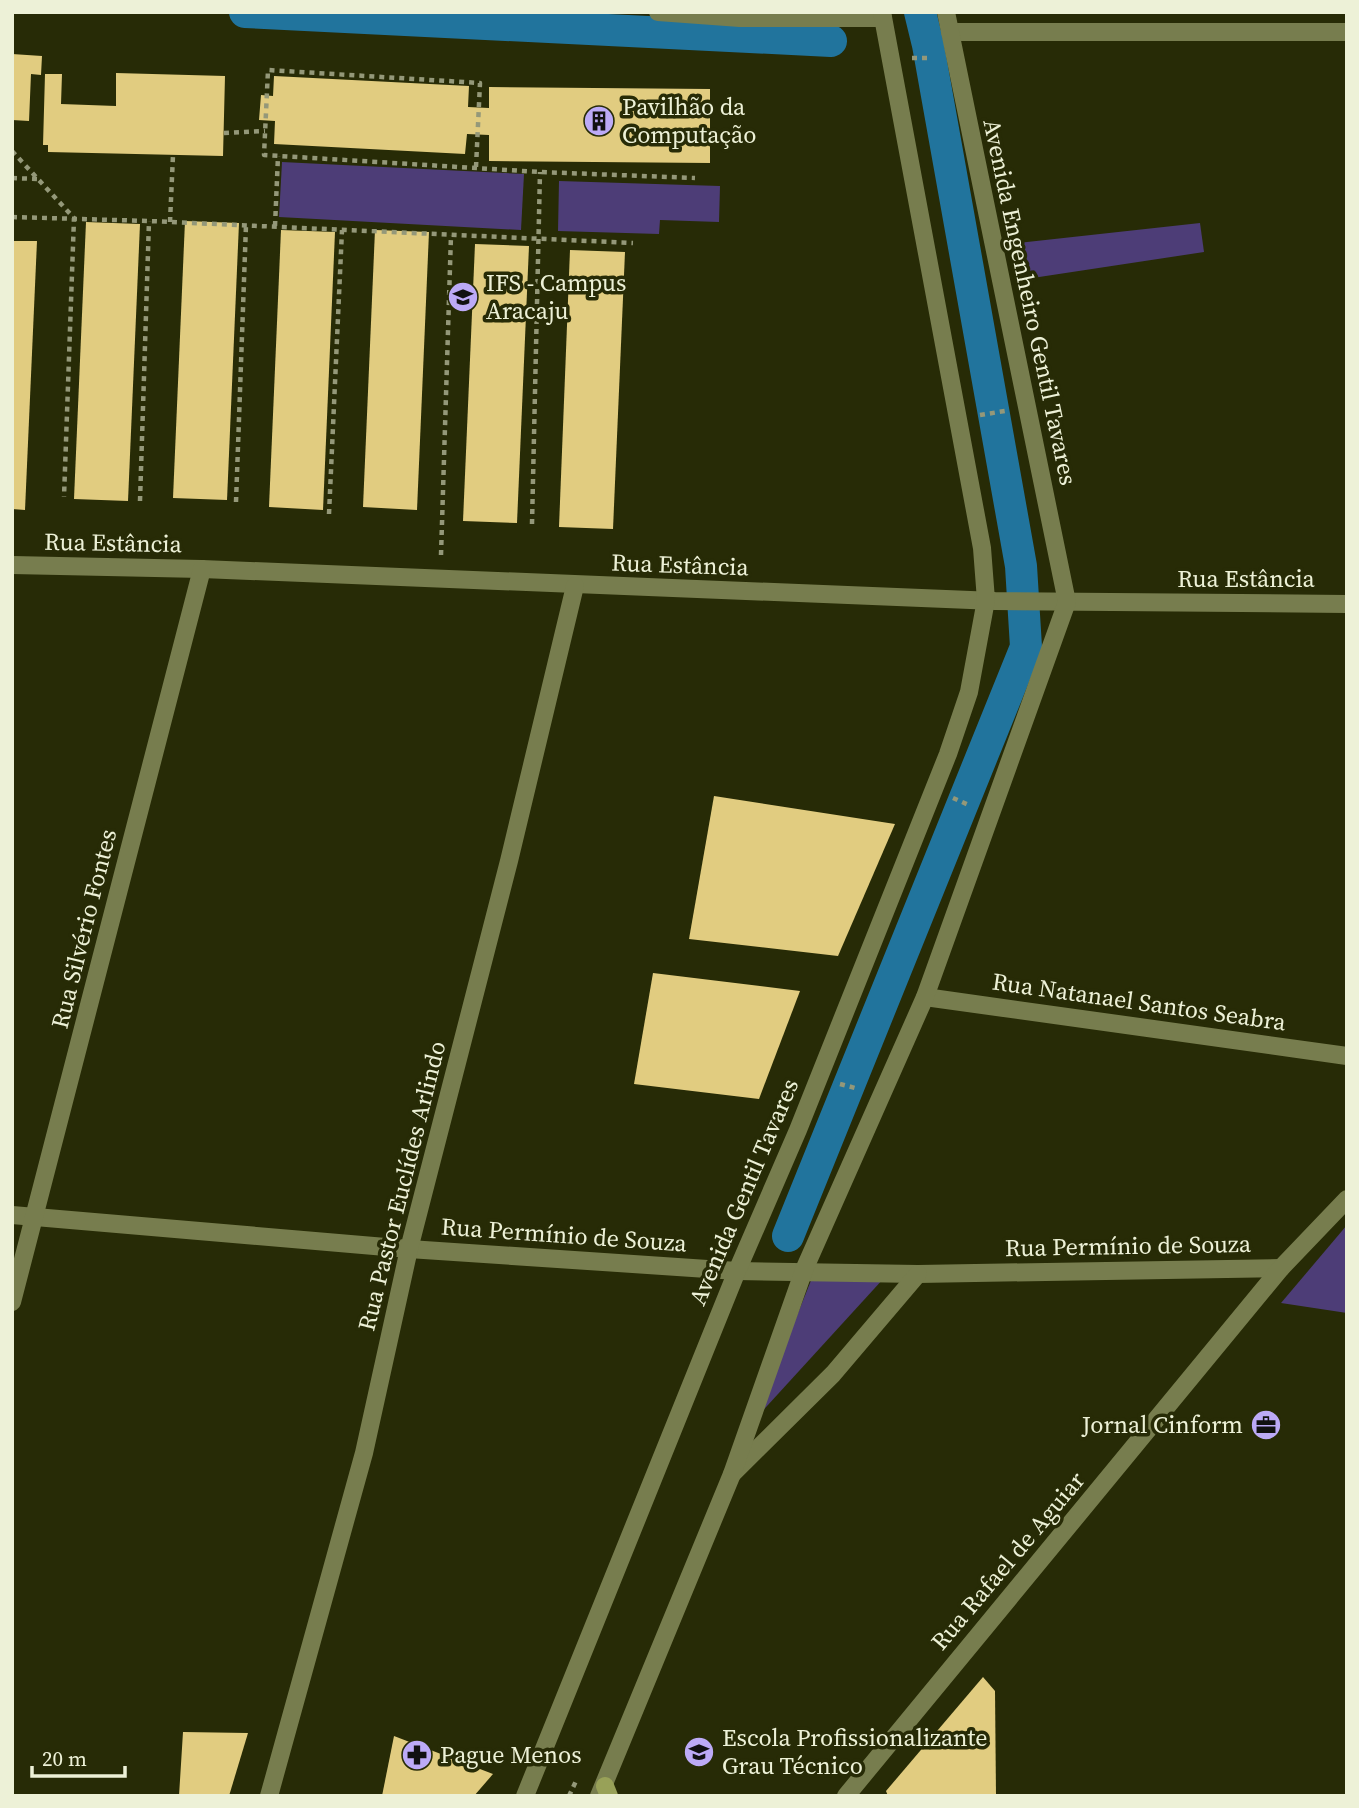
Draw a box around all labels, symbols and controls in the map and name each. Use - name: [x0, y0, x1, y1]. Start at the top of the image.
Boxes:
- place label: Pavilhão da Computação: [622, 90, 756, 151]
- building icon: Pavilhão da Computação: [582, 104, 616, 138]
- street label: Avenida Engenheiro Gentil Tavares: [976, 116, 1085, 488]
- place label: IFS - Campus Aracaju: [486, 266, 626, 327]
- school or university icon: IFS - Campus Aracaju: [446, 280, 480, 314]
- street label: Rua Estância: [44, 525, 183, 560]
- street label: Rua Estância: [611, 546, 750, 583]
- street label: Rua Estância: [1177, 562, 1316, 595]
- street label: Rua Silvério Fontes: [43, 826, 124, 1032]
- street label: Rua Natanael Santos Seabra: [990, 965, 1289, 1039]
- street label: Rua Pastor Euclídes Arlindo: [349, 1037, 454, 1334]
- street label: Avenida Gentil Tavares: [681, 1073, 806, 1310]
- street label: Rua Permínio de Souza: [440, 1209, 689, 1260]
- street label: Rua Permínio de Souza: [1005, 1227, 1252, 1264]
- place label: Jornal Cinform: [1081, 1408, 1243, 1441]
- office icon: Jornal Cinform: [1249, 1408, 1283, 1442]
- street label: Rua Rafael de Aguiar: [923, 1464, 1092, 1657]
- place label: Escola Profissionalizante Grau Técnico: [722, 1721, 988, 1782]
- scale bar: [32, 1734, 124, 1778]
- school or university icon: Escola Profissionalizante Grau Técnico: [682, 1735, 716, 1769]
- pharmacy icon: Pague Menos: [400, 1738, 434, 1772]
- place label: Pague Menos: [440, 1738, 582, 1771]
- text: 20 m: [42, 1744, 87, 1773]

